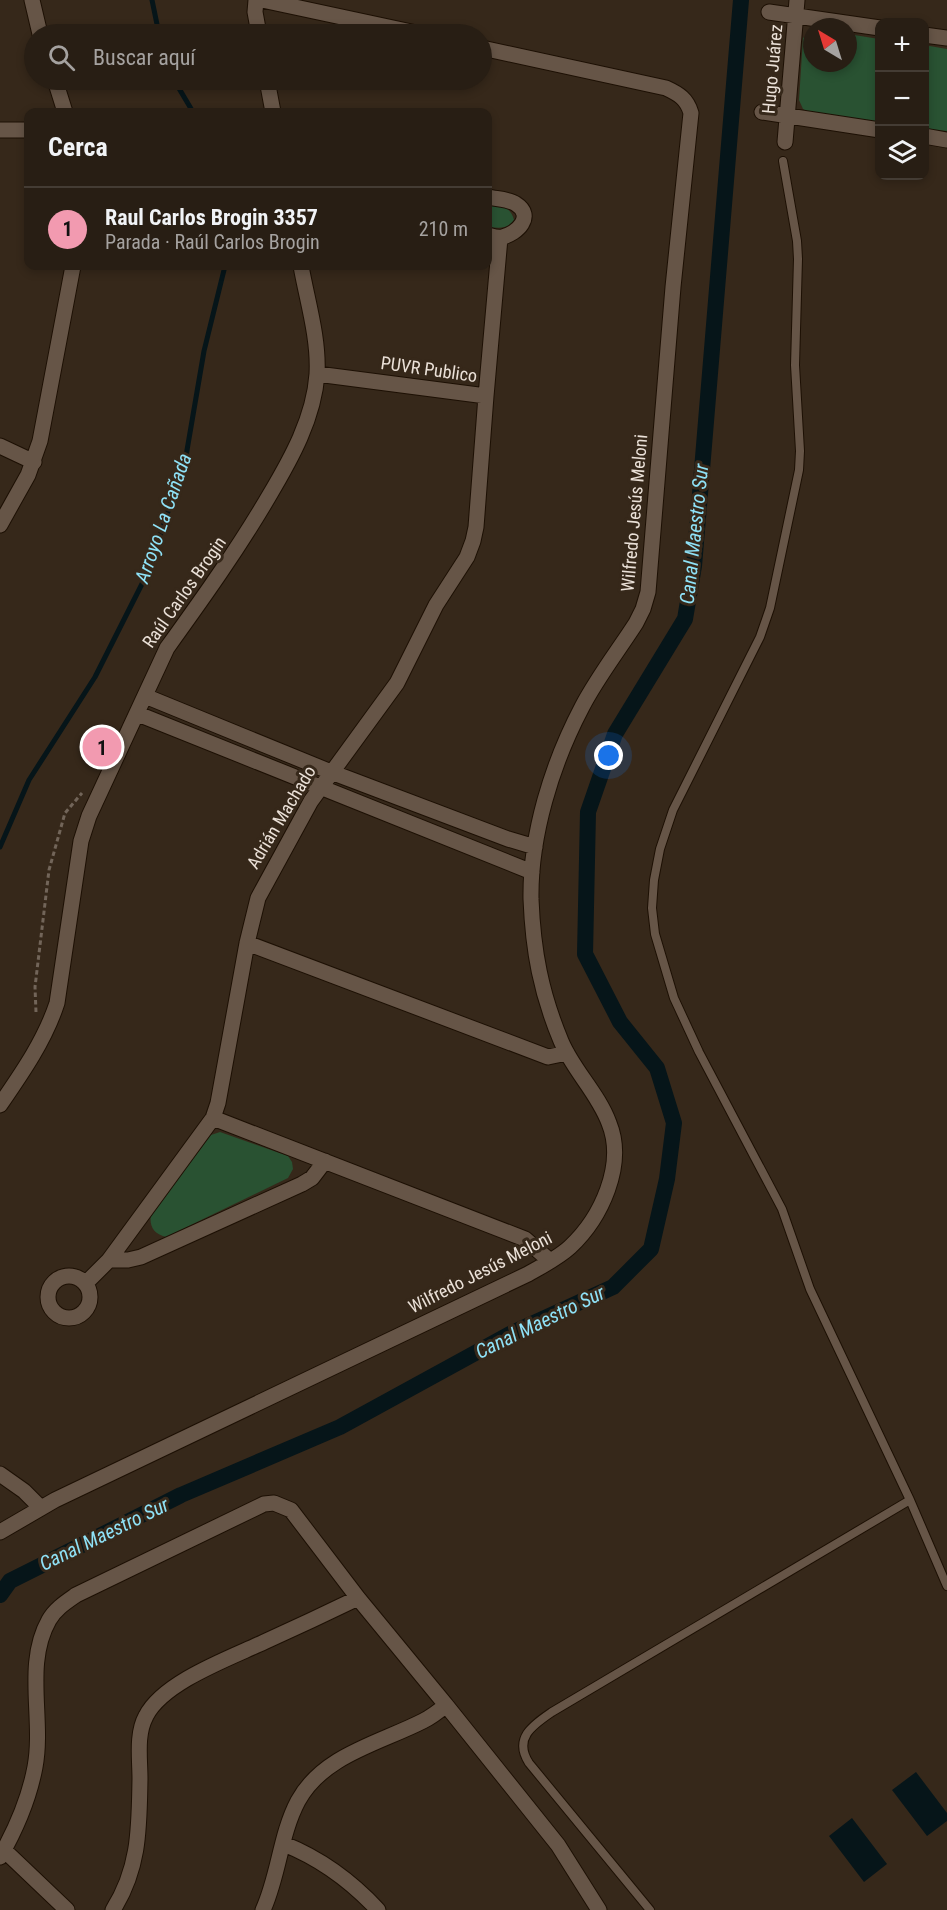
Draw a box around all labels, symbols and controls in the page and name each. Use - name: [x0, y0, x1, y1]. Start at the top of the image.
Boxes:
- north arrow: [803, 18, 857, 72]
- map controls: [875, 18, 929, 180]
- button: +: [875, 18, 929, 72]
- street label: Hugo Juárez: [758, 23, 786, 115]
- search box: [24, 24, 492, 90]
- icon: search: [45, 41, 78, 74]
- text: Buscar aquí: [93, 45, 196, 70]
- button: −: [875, 72, 929, 126]
- button: layers: [875, 126, 929, 180]
- text: Cerca: [48, 132, 108, 162]
- text: Raul Carlos Brogin 3357: [105, 205, 318, 230]
- text: 1: [62, 217, 73, 241]
- text: 210 m: [419, 217, 468, 241]
- text: Parada · Raúl Carlos Brogin: [105, 230, 320, 254]
- street label: PUVR Publico: [379, 352, 479, 386]
- street label: Wilfredo Jesús Meloni: [617, 433, 651, 593]
- water label: Arroyo La Cañada: [129, 450, 196, 587]
- water label: Canal Maestro Sur: [675, 462, 713, 605]
- street label: Raúl Carlos Brogin: [138, 532, 230, 652]
- pin: 1: [82, 724, 122, 770]
- your location: [594, 741, 623, 770]
- street label: Adrián Machado: [242, 762, 320, 872]
- street label: Wilfredo Jesús Meloni: [405, 1227, 555, 1317]
- water label: Canal Maestro Sur: [471, 1280, 610, 1364]
- water label: Canal Maestro Sur: [35, 1492, 174, 1576]

